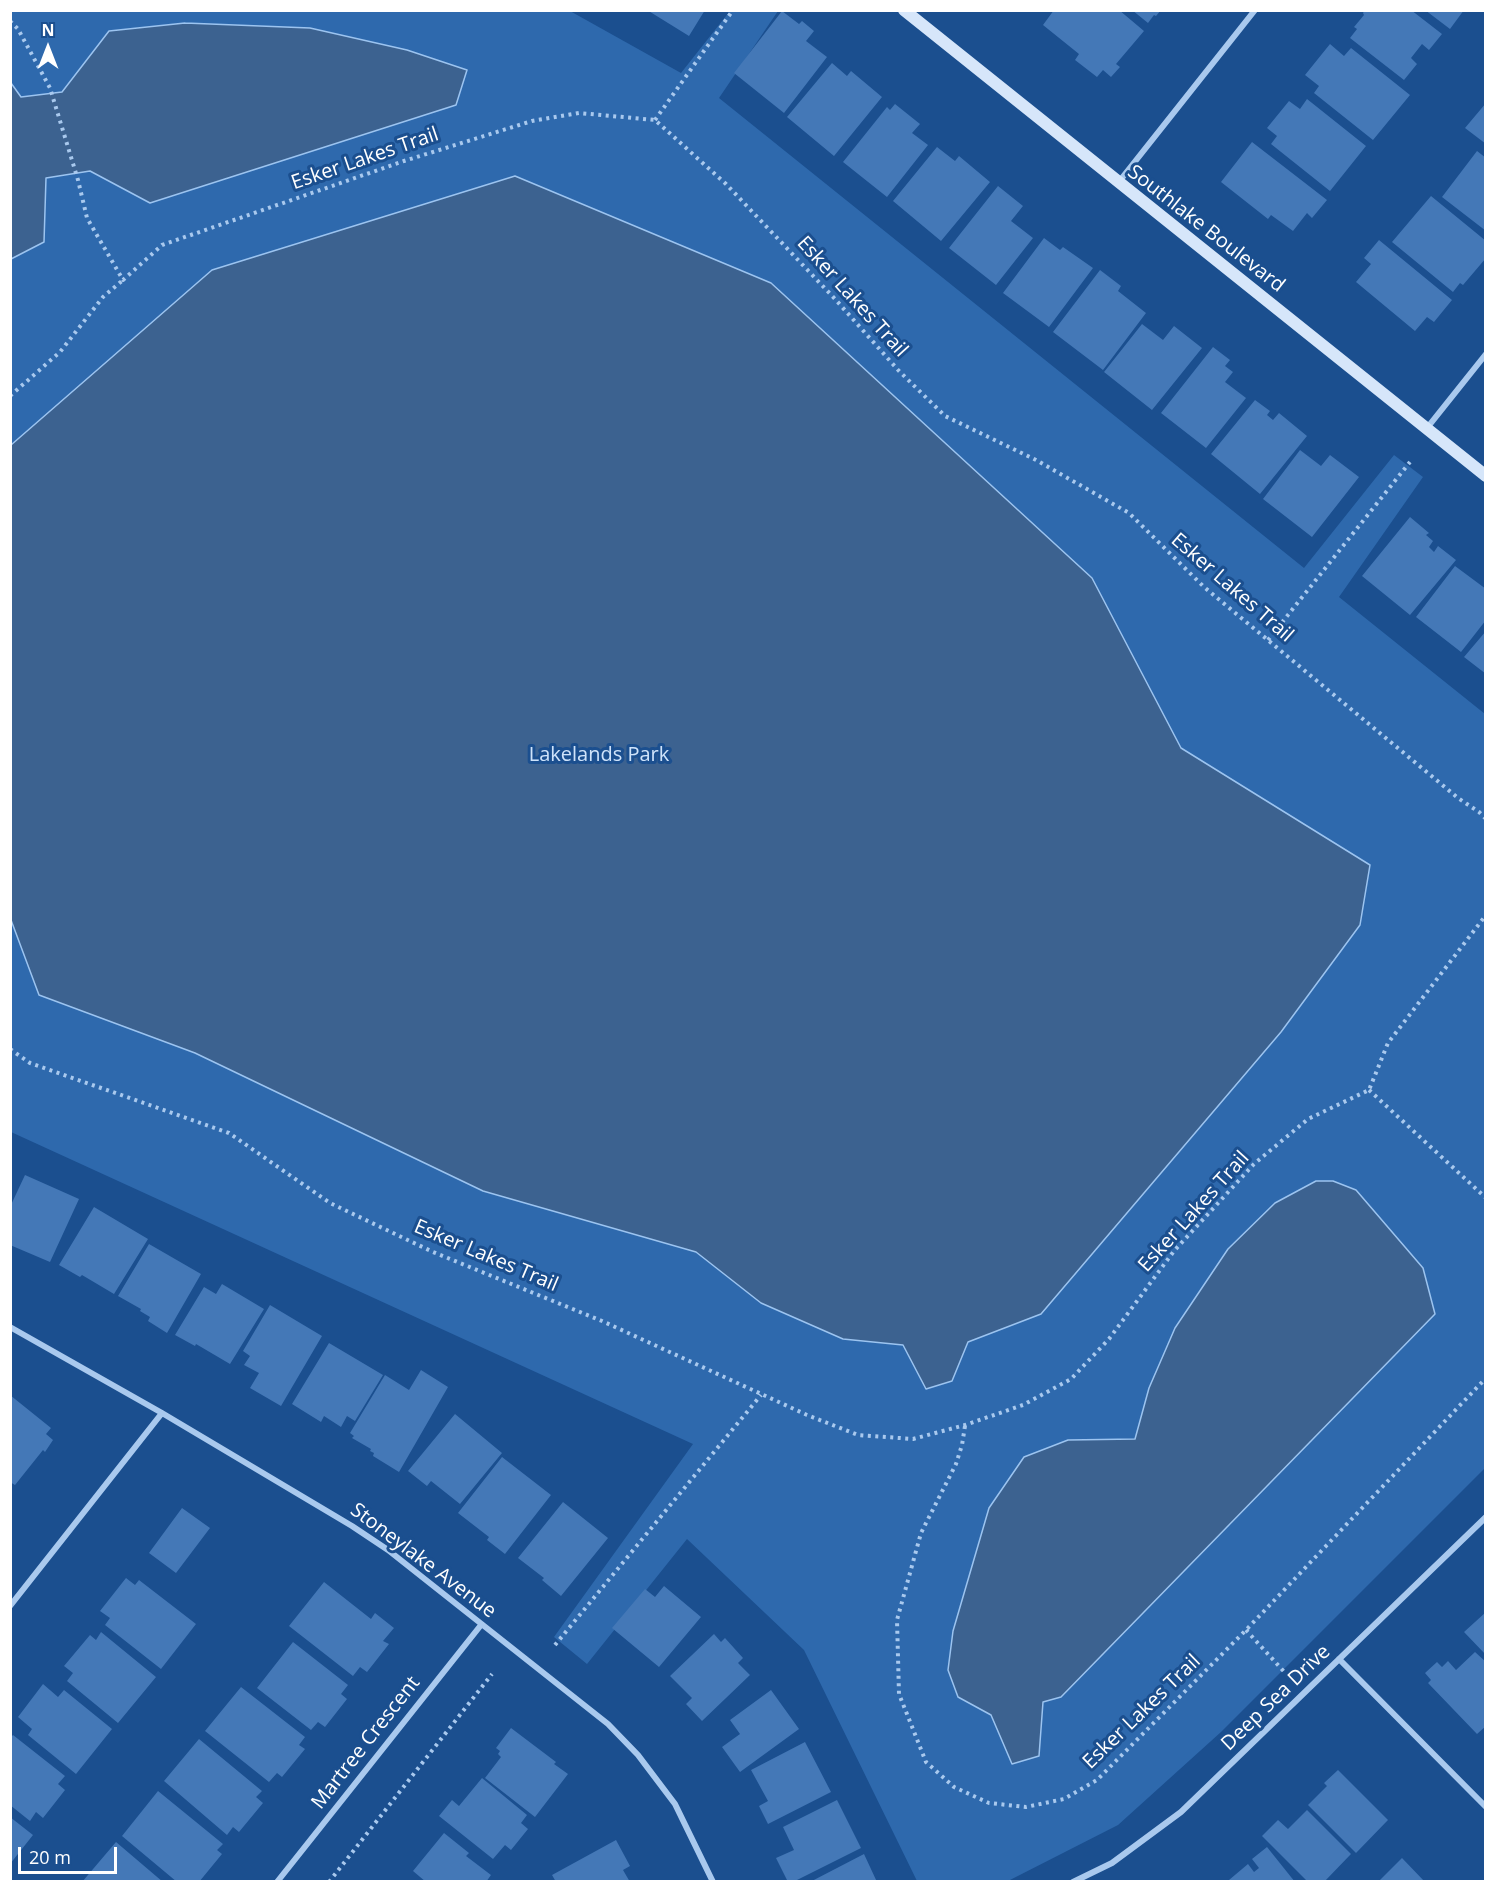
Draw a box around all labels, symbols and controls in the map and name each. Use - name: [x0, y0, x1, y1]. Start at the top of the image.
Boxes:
- north arrow: [18, 18, 78, 78]
- text: N: [41, 19, 55, 41]
- street label: Esker Lakes Trail: [288, 123, 442, 195]
- street label: Southlake Boulevard: [1123, 160, 1289, 298]
- street label: Esker Lakes Trail: [792, 232, 912, 362]
- street label: Esker Lakes Trail: [1166, 528, 1298, 648]
- park label: Lakelands Park: [529, 743, 669, 767]
- street label: Esker Lakes Trail: [1134, 1147, 1254, 1277]
- street label: Esker Lakes Trail: [410, 1215, 562, 1297]
- street label: Stoneylake Avenue: [345, 1498, 501, 1624]
- street label: Deep Sea Drive: [1217, 1640, 1335, 1756]
- street label: Esker Lakes Trail: [1078, 1650, 1206, 1774]
- street label: Martree Crescent: [307, 1672, 425, 1814]
- scale bar: [21, 1835, 120, 1873]
- text: 20 m: [29, 1845, 71, 1869]

